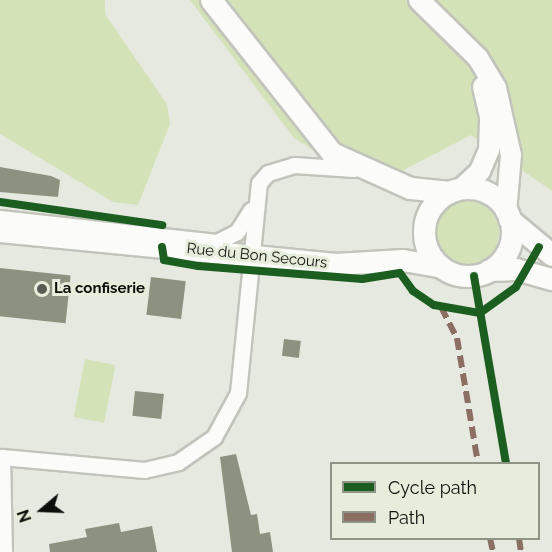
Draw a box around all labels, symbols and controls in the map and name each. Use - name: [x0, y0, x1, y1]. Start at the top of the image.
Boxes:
- street label: Rue du Bon Secours: [186, 240, 328, 272]
- place label: La confiserie: [54, 280, 145, 298]
- marker: La confiserie: [35, 282, 49, 296]
- legend: [330, 462, 540, 540]
- text: Cycle path: [388, 477, 477, 498]
- north arrow: [12, 480, 72, 540]
- text: N: [14, 507, 35, 525]
- text: Path: [388, 507, 425, 528]

